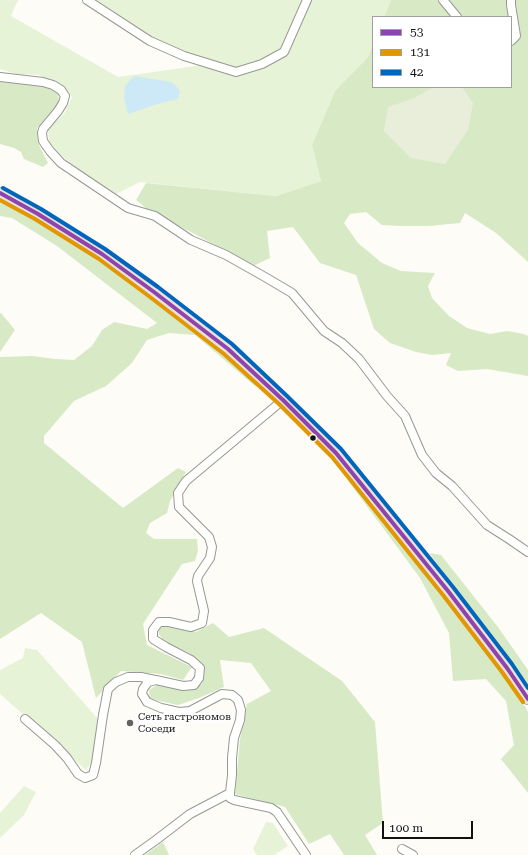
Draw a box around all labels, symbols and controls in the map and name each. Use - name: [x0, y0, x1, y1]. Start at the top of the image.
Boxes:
- legend: [372, 16, 512, 88]
- text: 53: [410, 25, 423, 39]
- text: 131: [410, 45, 430, 59]
- text: 42: [410, 65, 423, 79]
- unlabelled marker: [308, 433, 318, 443]
- place label: Сеть гастрономов Соседи: [138, 711, 231, 734]
- marker: Сеть гастрономов Соседи: [125, 718, 135, 728]
- scale bar: [384, 813, 475, 839]
- text: 100 m: [389, 821, 423, 835]

